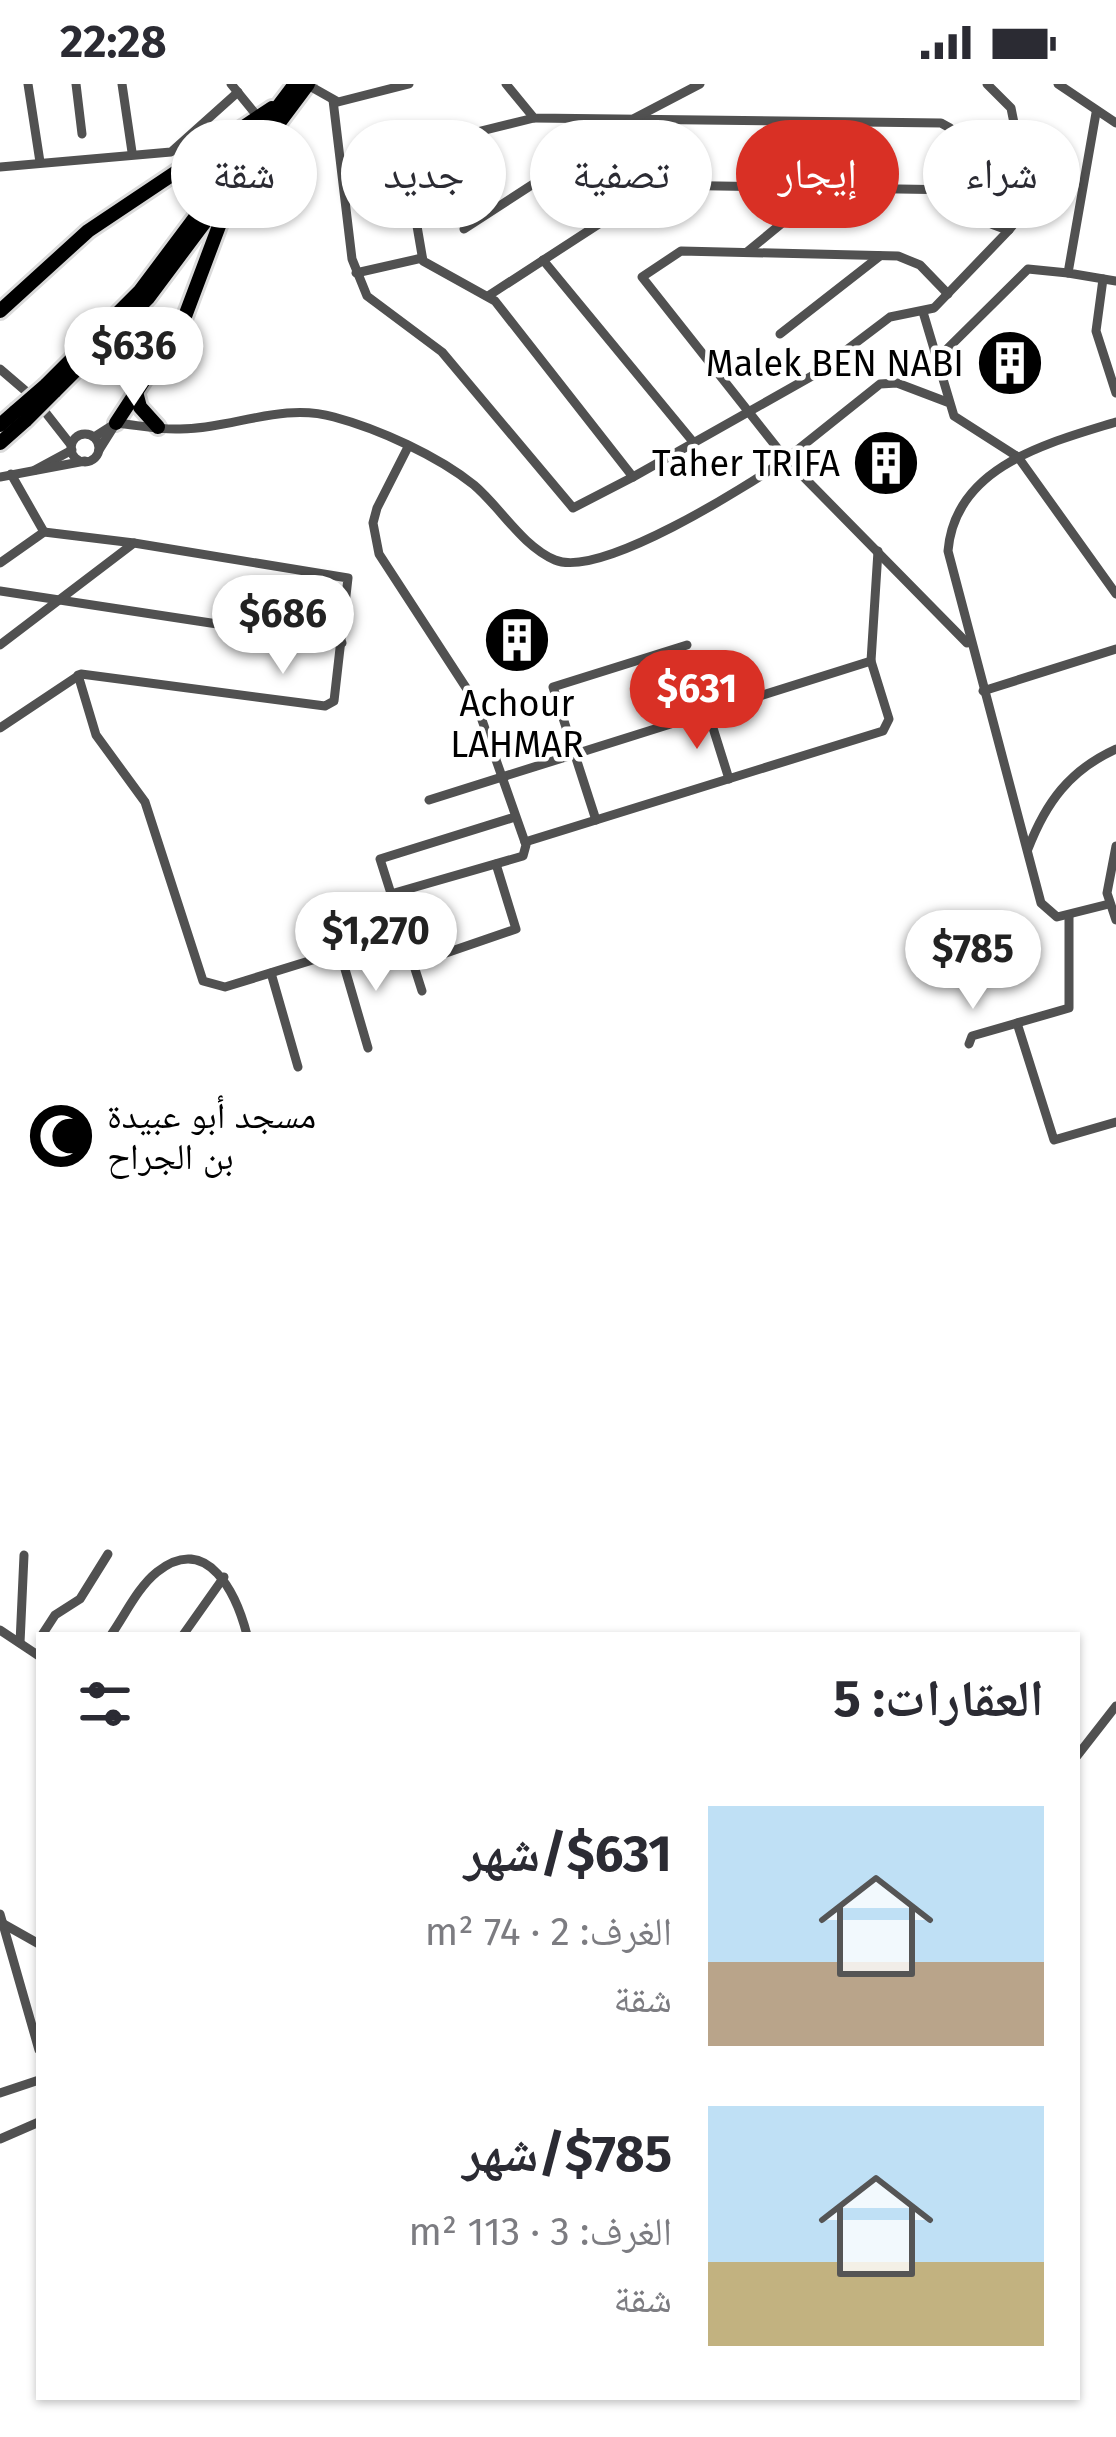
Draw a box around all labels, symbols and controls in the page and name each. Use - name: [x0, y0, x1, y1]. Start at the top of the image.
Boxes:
- text: 22:28: [60, 15, 167, 69]
- chip: شقة: [171, 120, 317, 228]
- chip: جديد: [341, 120, 506, 228]
- chip: تصفية: [530, 120, 712, 228]
- chip: إيجار: [736, 120, 899, 228]
- chip: شراء: [923, 120, 1080, 228]
- pin: $636: [63, 307, 205, 409]
- text: $636: [91, 323, 177, 369]
- building icon: Malek BEN NABI: [975, 328, 1045, 398]
- place label: Malek BEN NABI: [706, 342, 964, 386]
- building icon: Taher TRIFA: [851, 428, 921, 498]
- place label: Taher TRIFA: [652, 442, 840, 486]
- pin: $686: [212, 575, 354, 677]
- text: $686: [239, 591, 327, 637]
- building icon: Achour LAHMAR: [482, 605, 552, 675]
- pin: $631: [626, 650, 768, 752]
- text: $631: [657, 666, 737, 712]
- place label: Achour LAHMAR: [450, 682, 584, 767]
- pin: $1,270: [278, 892, 474, 994]
- text: $1,270: [322, 908, 430, 954]
- pin: $785: [902, 910, 1044, 1012]
- text: $785: [932, 926, 1014, 972]
- place label: مسجد أبو عبيدة بن الجراح: [107, 1094, 316, 1179]
- mosque icon: مسجد أبو عبيدة بن الجراح: [26, 1101, 96, 1171]
- text: العقارات: 5: [833, 1668, 1044, 1730]
- icon: filters: [72, 1671, 138, 1737]
- text: $631/شهر: [464, 1823, 672, 1885]
- icon: home: [804, 1854, 948, 1998]
- text: الغرف: 2 · 74 m²: [425, 1909, 672, 1955]
- text: شقة: [614, 1976, 672, 2022]
- text: $785/شهر: [462, 2123, 672, 2185]
- icon: home: [804, 2154, 948, 2298]
- text: الغرف: 3 · 113 m²: [408, 2209, 672, 2255]
- text: شقة: [614, 2276, 672, 2322]

